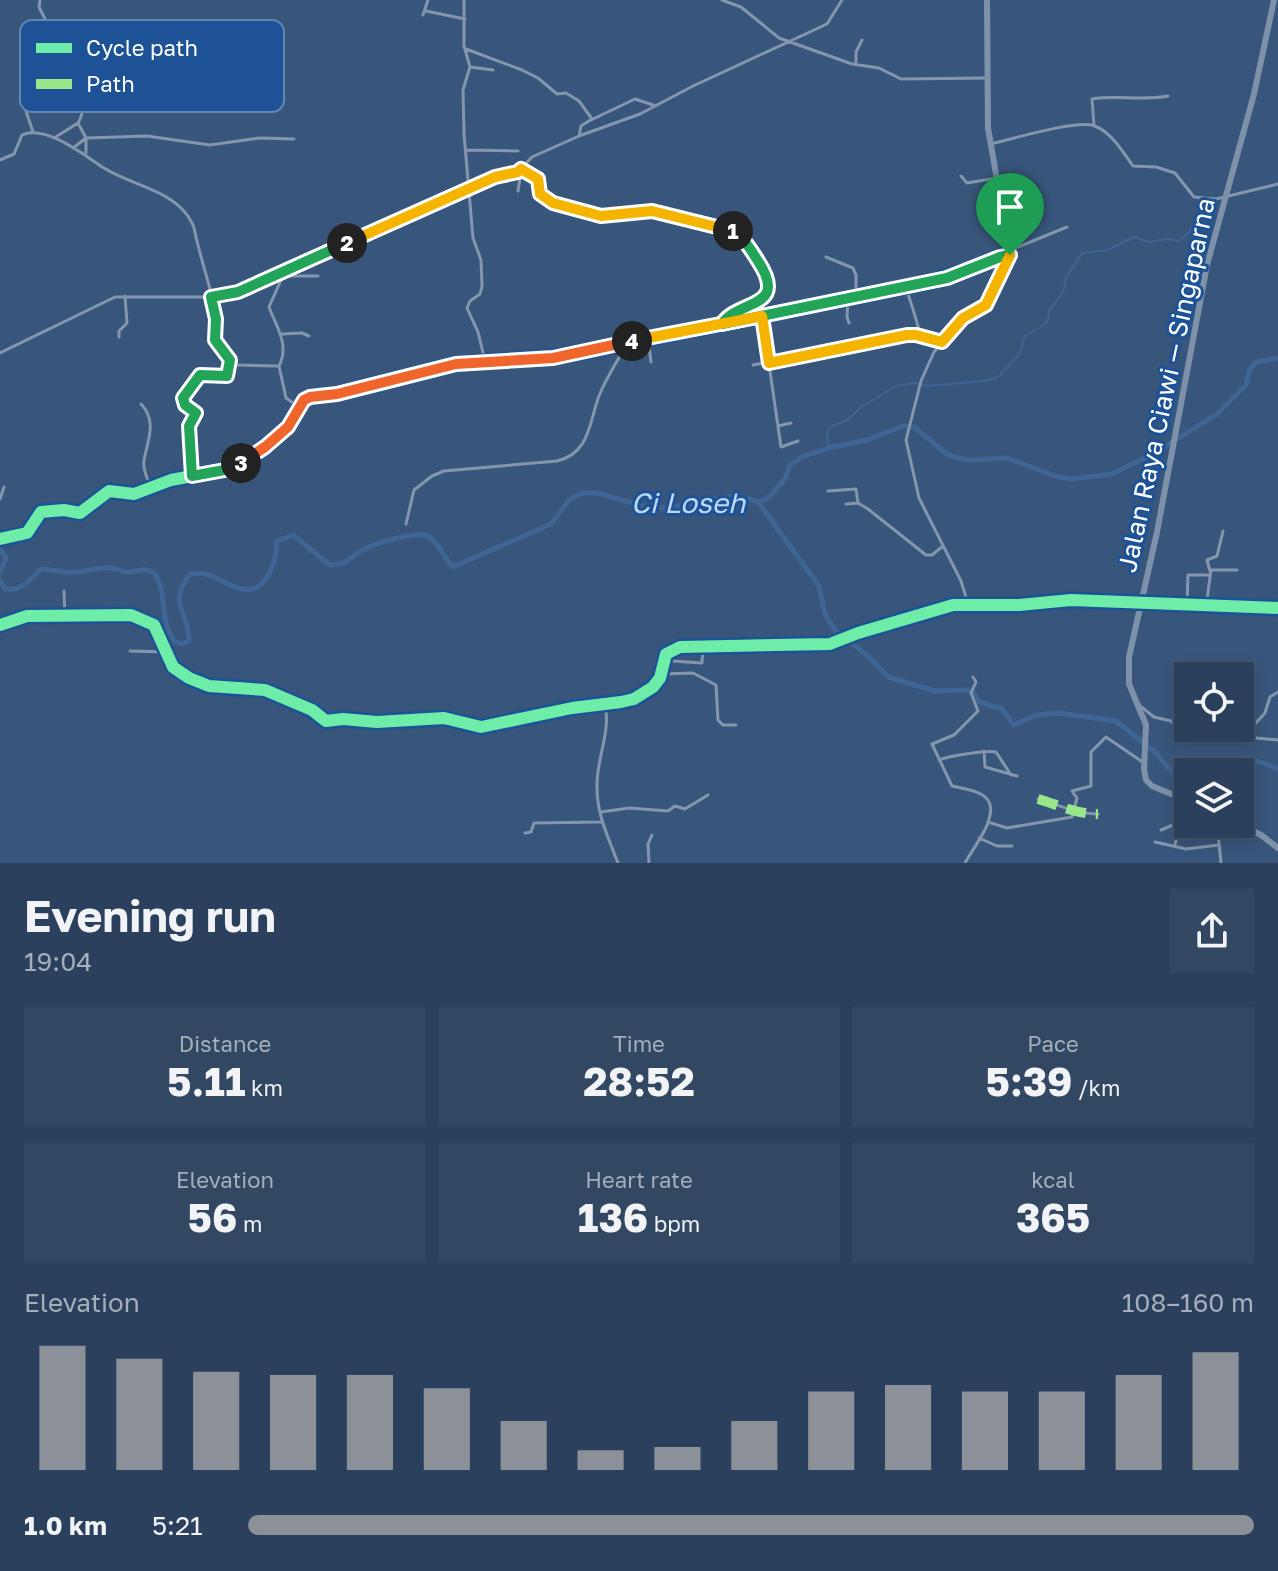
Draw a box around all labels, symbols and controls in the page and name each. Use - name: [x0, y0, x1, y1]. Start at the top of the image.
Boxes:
- legend: [20, 20, 284, 112]
- text: Cycle path: [86, 34, 198, 61]
- text: Path: [86, 70, 135, 97]
- pin: [976, 173, 1044, 255]
- icon: arrive: [988, 185, 1032, 229]
- street label: Jalan Raya Ciawi — Singaparna: [1111, 195, 1221, 575]
- pin: 1: [713, 211, 753, 251]
- text: 1: [727, 217, 739, 244]
- pin: 2: [327, 223, 367, 263]
- text: 2: [340, 229, 354, 256]
- pin: 4: [612, 321, 652, 361]
- text: 4: [625, 327, 639, 354]
- pin: 3: [221, 443, 261, 483]
- text: 3: [234, 449, 248, 476]
- water label: Ci Loseh: [631, 486, 747, 519]
- map controls: [1174, 662, 1254, 838]
- button: locate: [1174, 662, 1254, 742]
- button: layers: [1174, 758, 1254, 838]
- text: Evening run: [24, 889, 276, 942]
- button: share: [1170, 889, 1254, 973]
- text: 19:04: [24, 946, 92, 977]
- text: Distance: [179, 1030, 271, 1057]
- text: Time: [613, 1030, 665, 1057]
- text: Pace: [1027, 1030, 1079, 1057]
- text: 5.11: [167, 1057, 246, 1105]
- text: 28:52: [583, 1057, 695, 1105]
- text: 5:39: [986, 1057, 1073, 1105]
- text: km: [246, 1074, 283, 1101]
- text: /km: [1073, 1074, 1120, 1101]
- text: Elevation: [176, 1166, 274, 1193]
- text: Heart rate: [585, 1166, 693, 1193]
- text: kcal: [1031, 1166, 1075, 1193]
- text: 56: [188, 1193, 237, 1241]
- text: 136: [578, 1193, 648, 1241]
- text: 365: [1016, 1193, 1090, 1241]
- text: m: [237, 1210, 262, 1237]
- text: bpm: [648, 1210, 700, 1237]
- text: Elevation: [24, 1287, 140, 1318]
- text: 108–160 m: [1122, 1287, 1254, 1318]
- text: 1.0 km: [24, 1510, 107, 1541]
- text: 5:21: [152, 1510, 203, 1541]

